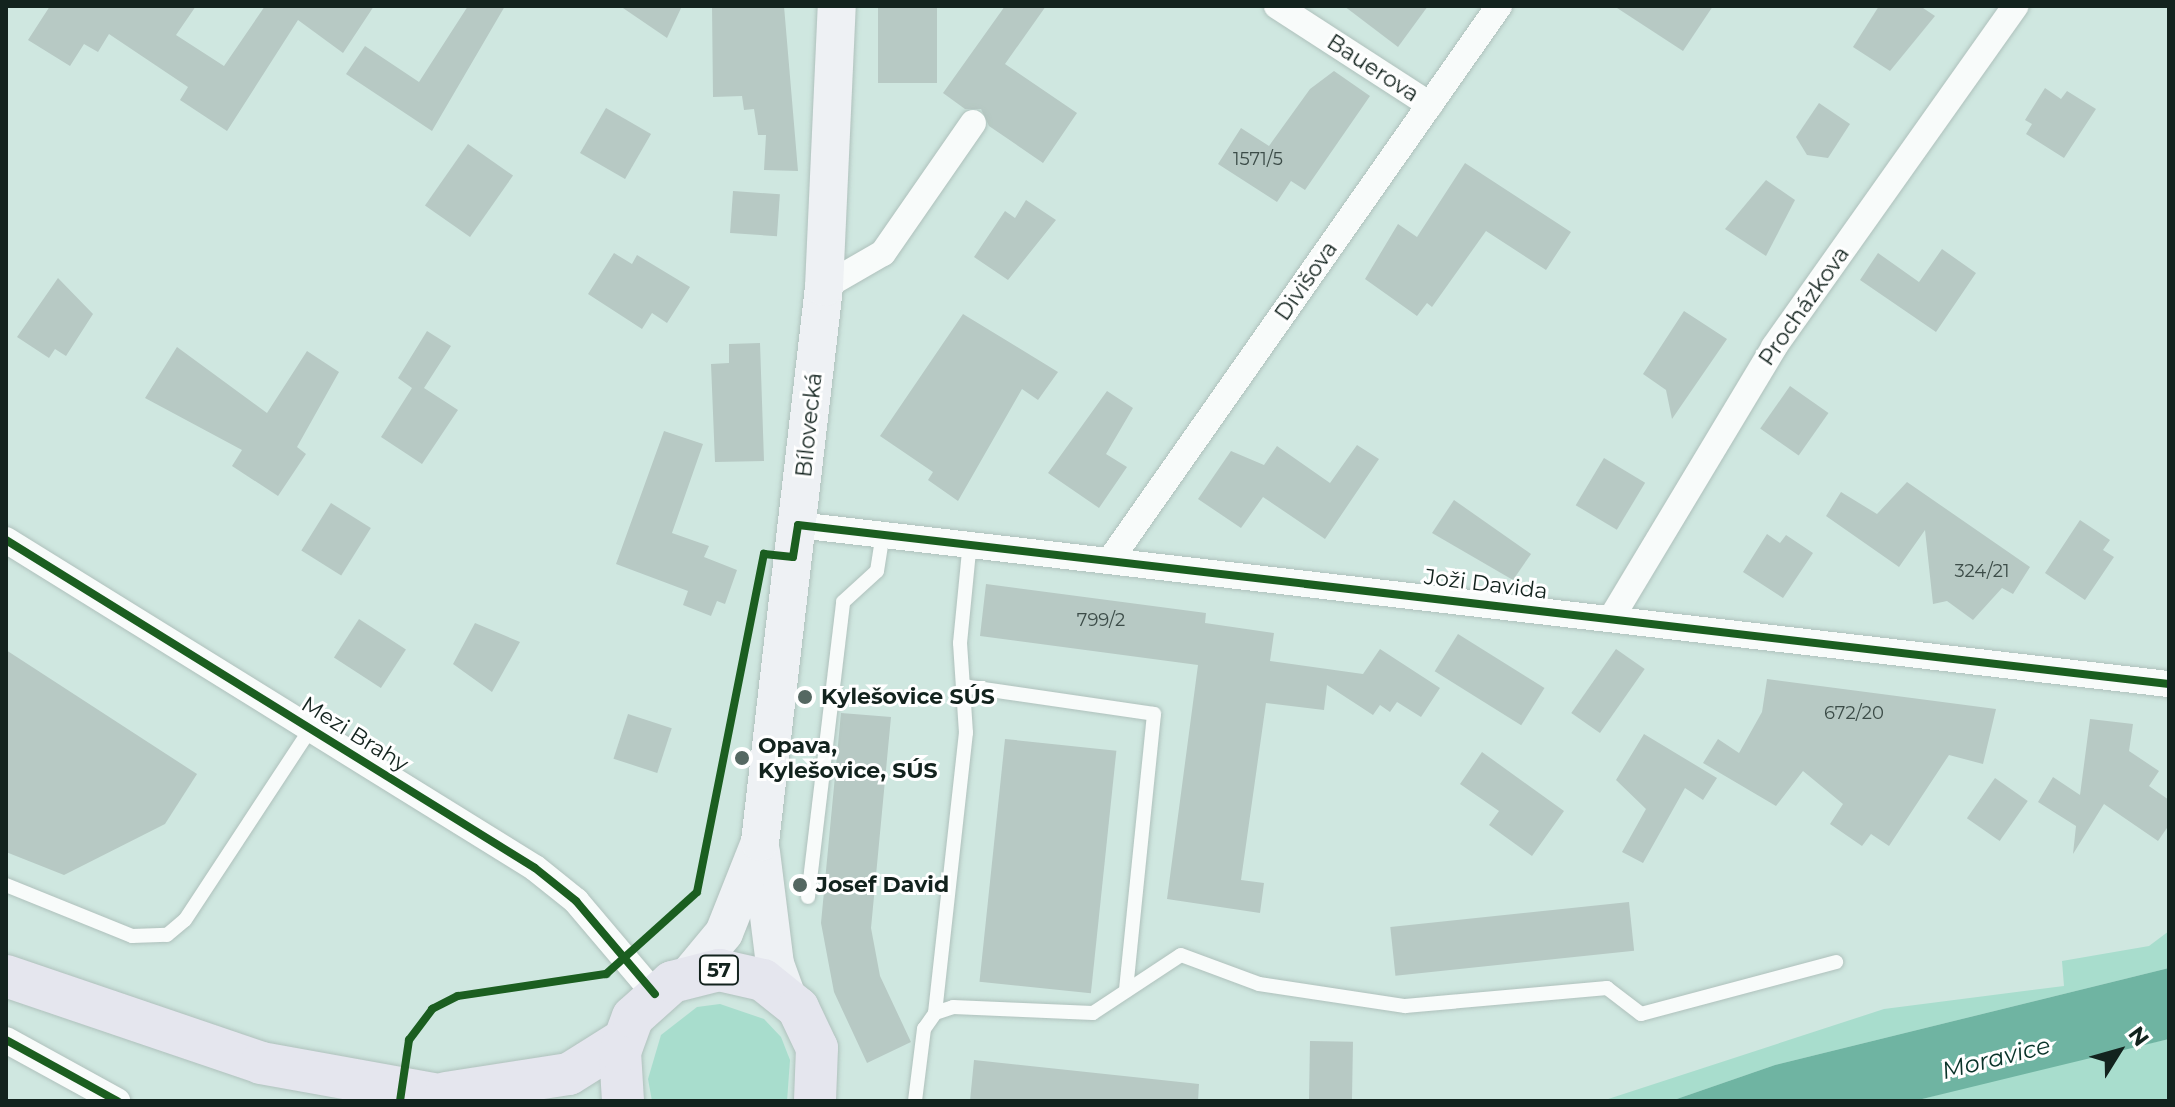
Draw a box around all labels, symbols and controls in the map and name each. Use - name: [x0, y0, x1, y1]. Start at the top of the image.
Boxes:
- street label: Bauerova: [1322, 29, 1424, 107]
- house number: 1571/5: [1233, 148, 1283, 170]
- street label: Divišova: [1269, 236, 1343, 326]
- street label: Procházkova: [1753, 241, 1855, 371]
- street label: Bílovecká: [790, 371, 828, 479]
- house number: 324/21: [1954, 560, 2010, 582]
- street label: Joži Davida: [1423, 563, 1549, 605]
- house number: 799/2: [1077, 609, 1125, 631]
- place label: Kylešovice SÚS: [821, 684, 995, 710]
- marker: Kylešovice SÚS: [796, 688, 814, 706]
- street label: Mezi Brahy: [297, 691, 413, 777]
- house number: 672/20: [1824, 702, 1884, 724]
- place label: Opava, Kylešovice, SÚS: [758, 732, 938, 784]
- marker: Opava, Kylešovice, SÚS: [733, 749, 751, 767]
- place label: Josef David: [816, 872, 949, 898]
- marker: Josef David: [791, 876, 809, 894]
- road number: 57: [697, 954, 741, 986]
- north arrow: [2079, 1011, 2159, 1091]
- text: N: [2122, 1021, 2155, 1051]
- water label: Moravice: [1939, 1031, 2053, 1085]

